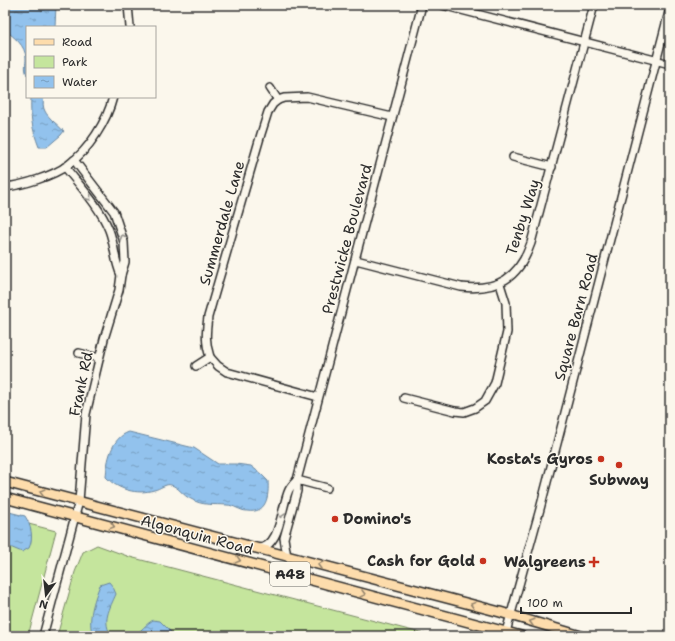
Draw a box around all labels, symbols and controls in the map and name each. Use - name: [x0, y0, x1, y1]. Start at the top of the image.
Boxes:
- legend: [26, 26, 156, 98]
- text: Road: [62, 34, 93, 50]
- text: Park: [62, 54, 88, 70]
- text: Water: [62, 74, 98, 90]
- street label: Summerdale Lane: [195, 158, 249, 288]
- street label: Prestwicke Boulevard: [317, 161, 377, 316]
- street label: Tenby Way: [501, 176, 545, 258]
- one-way arrow: [85, 194, 92, 201]
- one-way arrow: [119, 233, 127, 240]
- street label: Square Barn Road: [549, 251, 603, 383]
- street label: Frank Rd: [64, 349, 98, 418]
- place label: Kosta's Gyros: [487, 449, 593, 469]
- marker: Kosta's Gyros: [596, 454, 606, 464]
- marker: Subway: [614, 460, 624, 470]
- place label: Subway: [589, 470, 649, 490]
- one-way arrow: [39, 488, 46, 497]
- place label: Domino's: [343, 509, 412, 529]
- street label: Algonquin Road: [139, 510, 256, 560]
- one-way arrow: [277, 511, 286, 518]
- marker: Domino's: [330, 514, 340, 524]
- one-way arrow: [109, 521, 116, 530]
- place label: Cash for Gold: [367, 551, 475, 571]
- place label: Walgreens: [504, 552, 586, 572]
- one-way arrow: [234, 555, 241, 564]
- marker: Cash for Gold: [478, 556, 488, 566]
- marker: Walgreens: [589, 557, 599, 567]
- road number: A48: [270, 562, 310, 586]
- one-way arrow: [317, 562, 323, 570]
- north arrow: [26, 575, 66, 615]
- one-way arrow: [360, 589, 367, 598]
- scale bar: [521, 589, 631, 615]
- text: 100 m: [527, 595, 563, 611]
- text: N: [37, 596, 50, 613]
- one-way arrow: [470, 601, 477, 610]
- one-way arrow: [529, 618, 536, 627]

